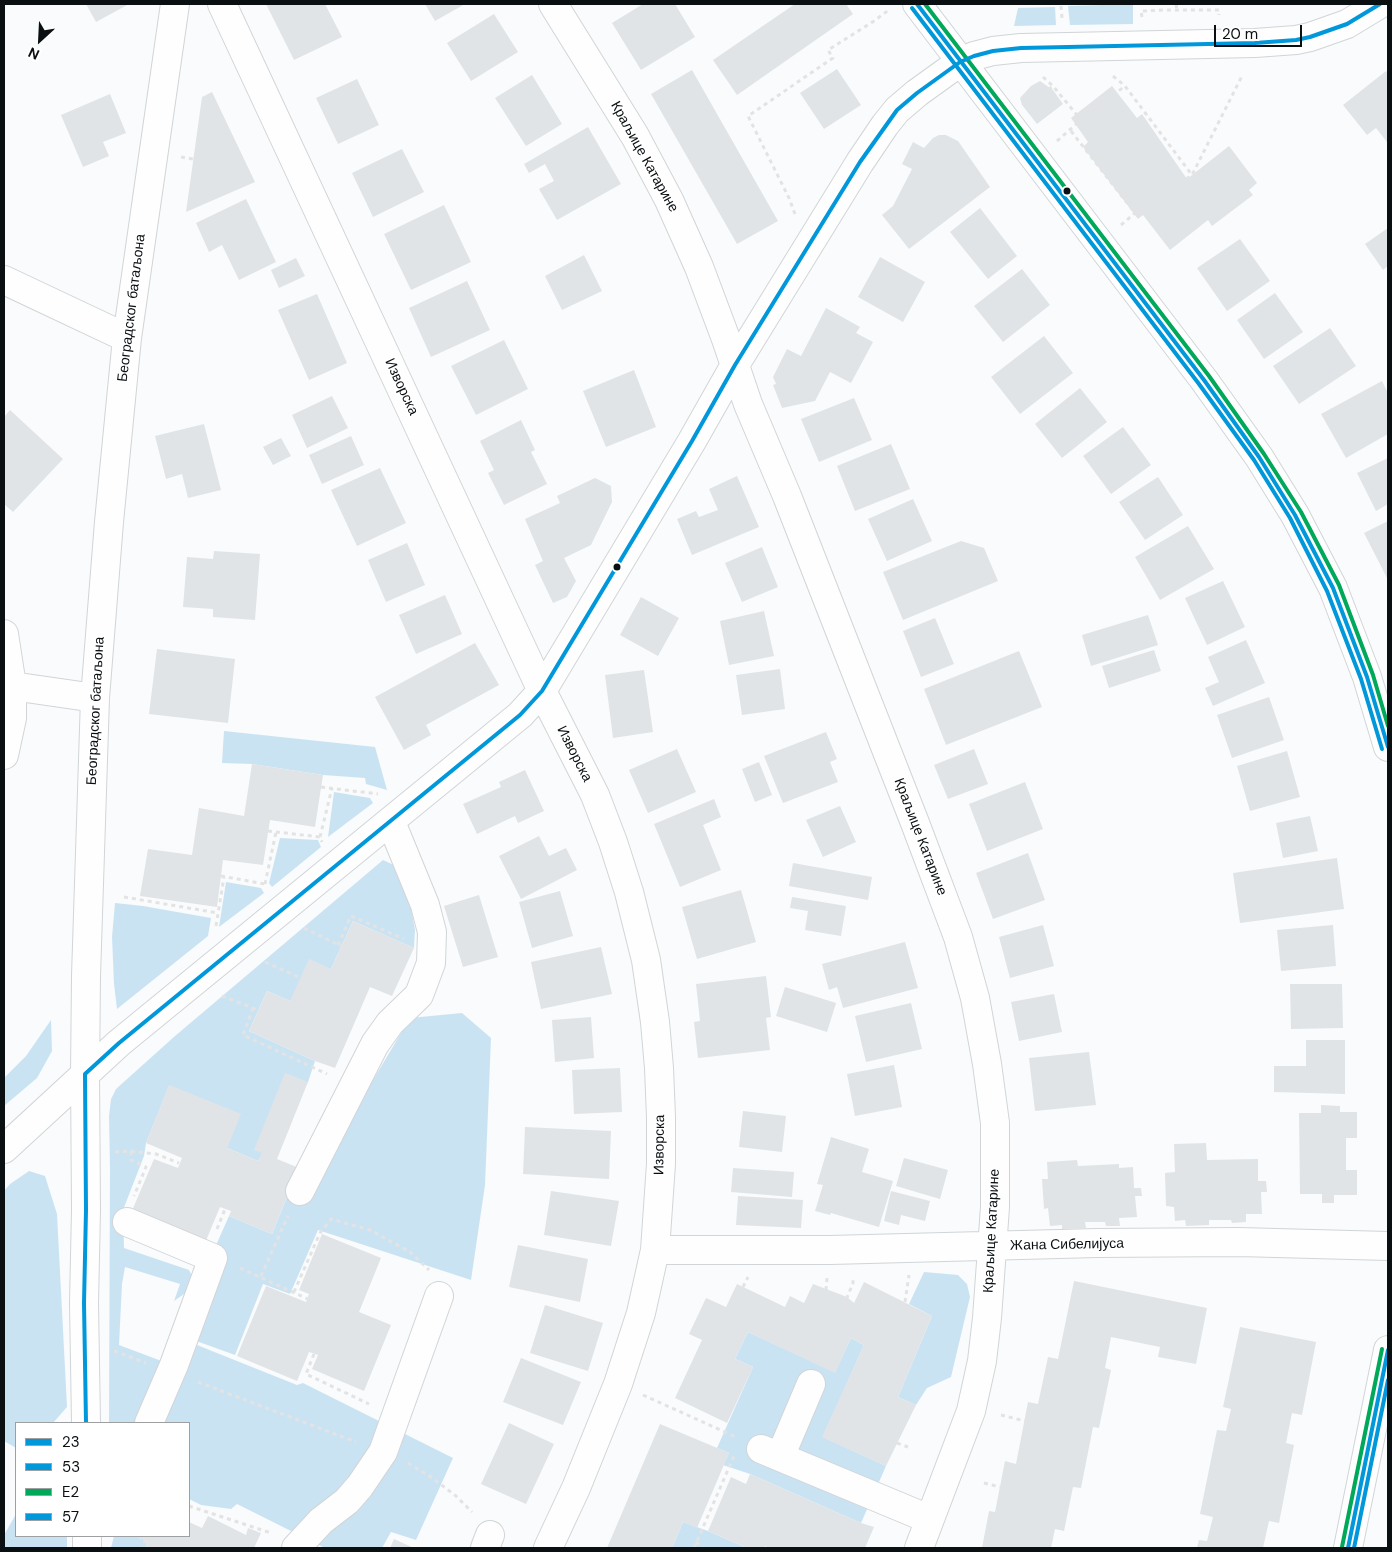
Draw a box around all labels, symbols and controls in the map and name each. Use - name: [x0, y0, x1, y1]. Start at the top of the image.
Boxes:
- north arrow: [15, 15, 65, 65]
- scale bar: [1217, 15, 1304, 47]
- text: 20 m: [1222, 24, 1258, 44]
- text: N: [25, 43, 42, 64]
- street label: Краљице Катарине: [606, 99, 682, 215]
- unlabelled marker: [1062, 186, 1072, 196]
- street label: Београдског батаљона: [115, 233, 149, 383]
- street label: Изворска: [381, 356, 421, 418]
- unlabelled marker: [612, 562, 622, 572]
- street label: Београдског батаљона: [84, 636, 108, 786]
- street label: Изворска: [553, 723, 595, 785]
- street label: Краљице Катарине: [890, 776, 950, 898]
- street label: Изворска: [651, 1115, 669, 1175]
- street label: Краљице Катарине: [980, 1168, 1004, 1294]
- street label: Жана Сибелијуса: [1010, 1236, 1124, 1254]
- legend: [15, 1422, 190, 1537]
- text: 23: [62, 1432, 80, 1452]
- text: 53: [62, 1457, 80, 1477]
- text: E2: [62, 1482, 79, 1502]
- text: 57: [62, 1507, 79, 1527]

